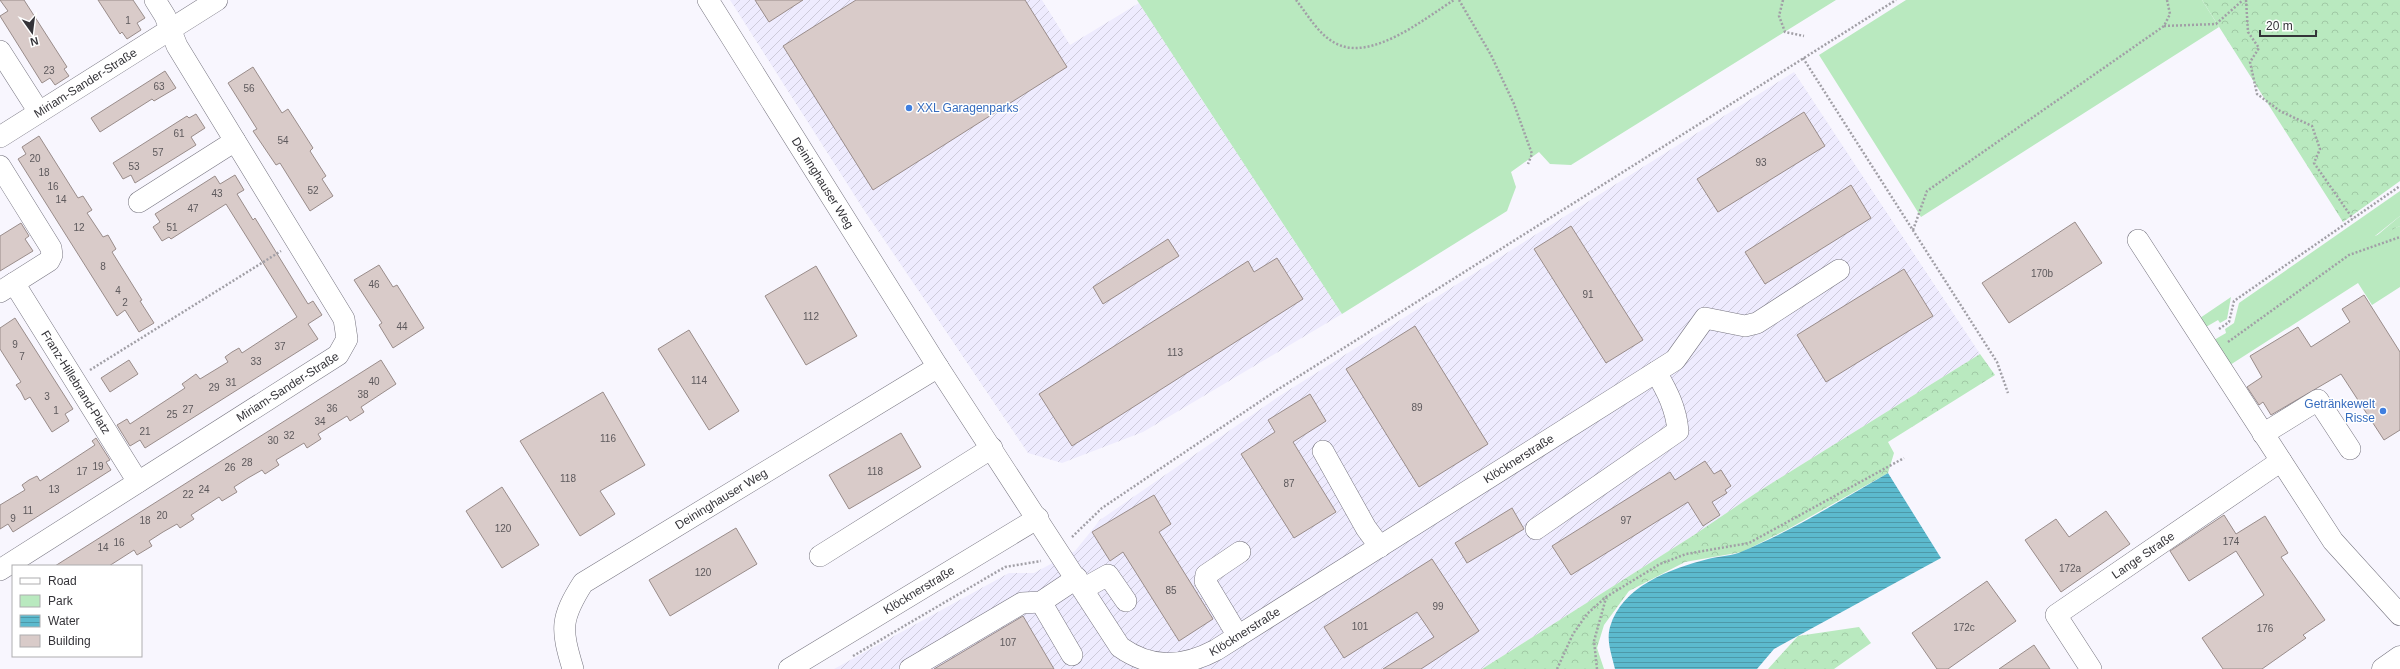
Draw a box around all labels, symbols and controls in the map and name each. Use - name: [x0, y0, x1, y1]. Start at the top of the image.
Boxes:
- north arrow: [12, 12, 52, 52]
- scale bar: [2260, 12, 2316, 38]
- house number: 1: [125, 15, 131, 26]
- text: 20 m: [2266, 19, 2293, 33]
- text: N: [29, 35, 40, 48]
- street label: Miriam-Sander-Straße: [31, 45, 140, 121]
- house number: 23: [43, 65, 55, 76]
- house number: 63: [153, 81, 165, 92]
- house number: 56: [243, 83, 255, 94]
- place label: XXL Garagenparks: [917, 101, 1019, 115]
- marker: XXL Garagenparks: [904, 103, 914, 113]
- house number: 61: [173, 128, 185, 139]
- house number: 54: [277, 135, 289, 146]
- street label: Deininghauser Weg: [789, 135, 857, 231]
- house number: 57: [152, 147, 164, 158]
- house number: 20: [29, 153, 41, 164]
- house number: 93: [1755, 157, 1767, 168]
- house number: 53: [128, 161, 140, 172]
- house number: 18: [38, 167, 50, 178]
- house number: 16: [47, 181, 59, 192]
- house number: 52: [307, 185, 319, 196]
- house number: 43: [211, 188, 223, 199]
- house number: 14: [55, 194, 67, 205]
- house number: 47: [187, 203, 199, 214]
- house number: 12: [73, 222, 85, 233]
- house number: 51: [166, 222, 178, 233]
- house number: 8: [100, 261, 106, 272]
- house number: 170b: [2031, 268, 2054, 279]
- house number: 46: [368, 279, 380, 290]
- house number: 4: [115, 285, 121, 296]
- house number: 91: [1582, 289, 1594, 300]
- house number: 2: [122, 297, 128, 308]
- house number: 112: [803, 311, 819, 322]
- house number: 44: [396, 321, 408, 332]
- street label: Franz-Hillebrand-Platz: [38, 328, 113, 437]
- house number: 9: [12, 339, 18, 350]
- house number: 37: [274, 341, 286, 352]
- house number: 113: [1167, 347, 1183, 358]
- street label: Miriam-Sander-Straße: [234, 349, 342, 425]
- house number: 7: [19, 351, 25, 362]
- house number: 33: [250, 356, 262, 367]
- house number: 114: [691, 375, 707, 386]
- house number: 40: [368, 376, 380, 387]
- house number: 31: [225, 377, 237, 388]
- house number: 29: [208, 382, 220, 393]
- house number: 38: [357, 389, 369, 400]
- house number: 3: [44, 391, 50, 402]
- place label: Getränkewelt Risse: [2304, 397, 2376, 425]
- house number: 89: [1411, 402, 1423, 413]
- house number: 36: [326, 403, 338, 414]
- house number: 27: [182, 404, 194, 415]
- house number: 1: [53, 405, 59, 416]
- marker: Getränkewelt Risse: [2378, 406, 2388, 416]
- house number: 25: [166, 409, 178, 420]
- house number: 34: [314, 416, 326, 427]
- house number: 21: [139, 426, 151, 437]
- house number: 32: [283, 430, 295, 441]
- street label: Klöcknerstraße: [1481, 431, 1557, 486]
- house number: 116: [600, 433, 616, 444]
- house number: 30: [267, 435, 279, 446]
- house number: 28: [241, 457, 253, 468]
- house number: 19: [92, 461, 104, 472]
- house number: 26: [224, 462, 236, 473]
- house number: 17: [76, 466, 88, 477]
- street label: Deininghauser Weg: [673, 466, 770, 532]
- house number: 118: [867, 466, 883, 477]
- house number: 118: [560, 473, 576, 484]
- house number: 87: [1283, 478, 1295, 489]
- house number: 13: [48, 484, 60, 495]
- house number: 24: [198, 484, 210, 495]
- house number: 22: [182, 489, 194, 500]
- house number: 11: [23, 505, 34, 516]
- house number: 20: [156, 510, 168, 521]
- house number: 9: [10, 513, 16, 524]
- house number: 18: [139, 515, 151, 526]
- house number: 97: [1620, 515, 1632, 526]
- house number: 120: [495, 523, 512, 534]
- street label: Lange Straße: [2109, 529, 2177, 582]
- house number: 174: [2223, 536, 2240, 547]
- house number: 16: [113, 537, 125, 548]
- house number: 14: [97, 542, 109, 553]
- street label: Klöcknerstraße: [881, 563, 957, 617]
- house number: 172a: [2059, 563, 2082, 574]
- legend: [12, 565, 142, 657]
- house number: 120: [695, 567, 712, 578]
- text: Road: [48, 574, 77, 588]
- house number: 85: [1165, 585, 1177, 596]
- text: Park: [48, 594, 74, 608]
- house number: 99: [1432, 601, 1444, 612]
- street label: Klöcknerstraße: [1207, 604, 1283, 659]
- text: Water: [48, 614, 80, 628]
- house number: 101: [1352, 621, 1369, 632]
- house number: 172c: [1953, 622, 1975, 633]
- house number: 176: [2257, 623, 2274, 634]
- text: Building: [48, 634, 91, 648]
- house number: 107: [1000, 637, 1017, 648]

